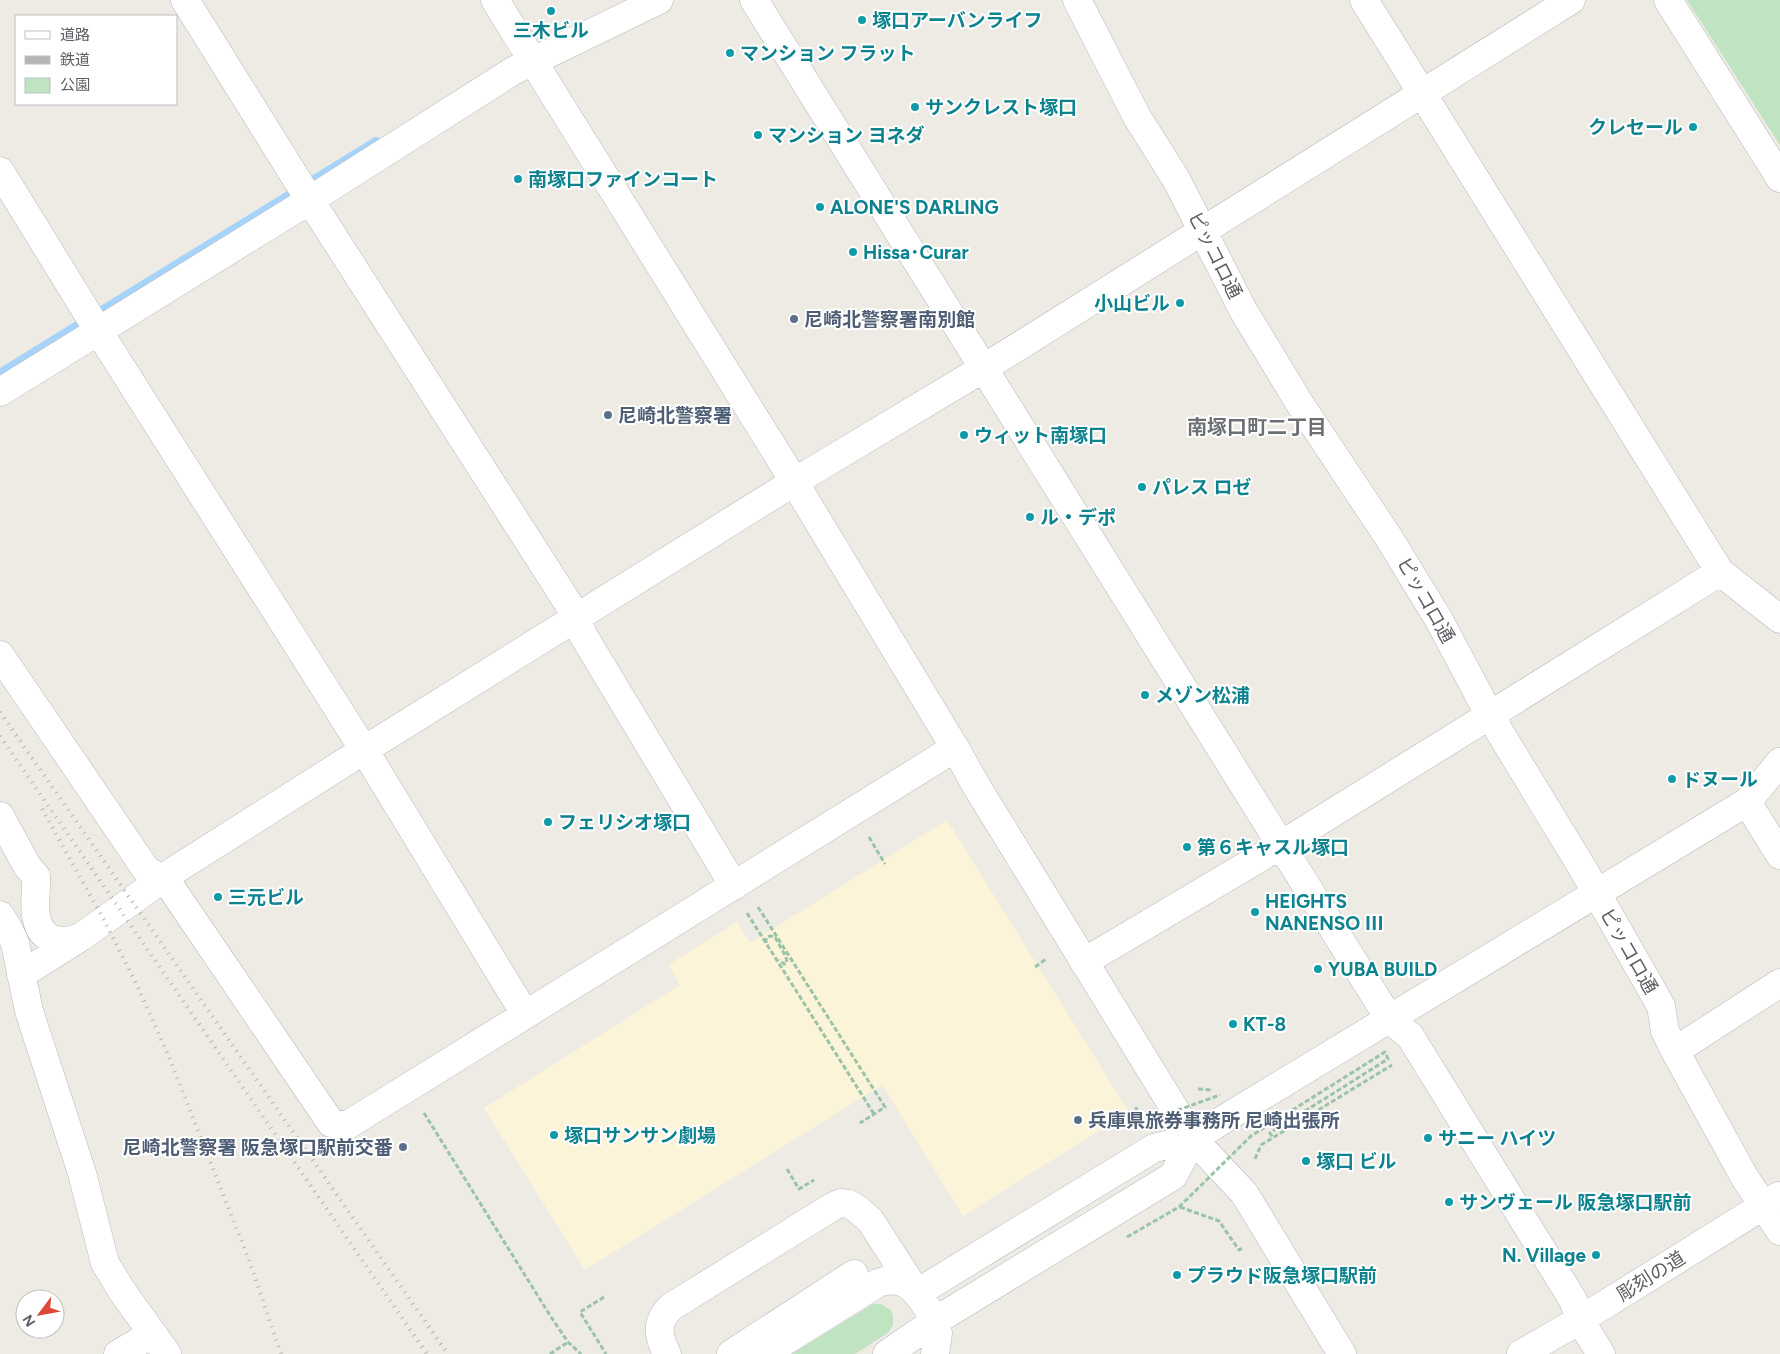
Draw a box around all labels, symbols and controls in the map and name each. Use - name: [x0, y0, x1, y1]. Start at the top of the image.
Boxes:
- marker: 三木ビル: [545, 5, 557, 17]
- place label: 塚口アーバンライフ: [872, 9, 1043, 32]
- marker: 塚口アーバンライフ: [856, 14, 868, 26]
- legend: [15, 15, 178, 105]
- place label: 三木ビル: [513, 19, 589, 42]
- text: 道路: [60, 26, 90, 44]
- place label: マンション フラット: [740, 42, 916, 65]
- marker: マンション フラット: [724, 47, 736, 59]
- text: 鉄道: [60, 51, 90, 69]
- text: 公園: [60, 76, 90, 94]
- place label: サンクレスト塚口: [925, 96, 1077, 119]
- marker: サンクレスト塚口: [909, 101, 921, 113]
- place label: クレセール: [1588, 116, 1683, 139]
- marker: クレセール: [1687, 121, 1699, 133]
- place label: マンション ヨネダ: [768, 124, 925, 147]
- marker: マンション ヨネダ: [752, 129, 764, 141]
- place label: 南塚口ファインコート: [528, 168, 718, 191]
- marker: 南塚口ファインコート: [512, 173, 524, 185]
- place label: ALONE'S DARLING: [830, 196, 999, 219]
- marker: ALONE'S DARLING: [814, 201, 826, 213]
- street label: ピッコロ通: [1183, 207, 1247, 303]
- place label: Hissa･Curar: [863, 241, 969, 264]
- marker: Hissa･Curar: [847, 246, 859, 258]
- place label: 小山ビル: [1094, 292, 1170, 315]
- marker: 小山ビル: [1174, 297, 1186, 309]
- place label: 尼崎北警察署南別館: [804, 308, 975, 331]
- marker: 尼崎北警察署南別館: [788, 313, 800, 325]
- place label: 尼崎北警察署: [618, 404, 732, 427]
- marker: 尼崎北警察署: [602, 409, 614, 421]
- district label: 南塚口町二丁目: [1187, 415, 1327, 439]
- place label: ウィット南塚口: [974, 424, 1107, 447]
- marker: ウィット南塚口: [958, 429, 970, 441]
- place label: パレス ロゼ: [1152, 476, 1252, 499]
- marker: パレス ロゼ: [1136, 481, 1148, 493]
- place label: ル・デポ: [1040, 506, 1116, 529]
- marker: ル・デポ: [1024, 511, 1036, 523]
- street label: ピッコロ通: [1392, 553, 1460, 647]
- place label: メゾン松浦: [1155, 684, 1250, 707]
- marker: メゾン松浦: [1139, 689, 1151, 701]
- place label: ドヌール: [1682, 768, 1758, 791]
- marker: ドヌール: [1666, 773, 1678, 785]
- place label: フェリシオ塚口: [558, 811, 691, 834]
- marker: フェリシオ塚口: [542, 816, 554, 828]
- place label: 第６キャスル塚口: [1197, 836, 1349, 859]
- marker: 第６キャスル塚口: [1181, 841, 1193, 853]
- place label: 三元ビル: [228, 886, 304, 909]
- place label: HEIGHTS NANENSO Ⅲ: [1265, 890, 1384, 935]
- marker: 三元ビル: [212, 891, 224, 903]
- street label: ピッコロ通: [1595, 904, 1663, 998]
- marker: HEIGHTS NANENSO Ⅲ: [1249, 906, 1261, 918]
- place label: YUBA BUILD: [1328, 958, 1437, 981]
- marker: YUBA BUILD: [1312, 963, 1324, 975]
- place label: KT-8: [1243, 1013, 1286, 1036]
- marker: KT-8: [1227, 1018, 1239, 1030]
- place label: 兵庫県旅券事務所 尼崎出張所: [1088, 1109, 1340, 1132]
- marker: 兵庫県旅券事務所 尼崎出張所: [1072, 1114, 1084, 1126]
- place label: 塚口サンサン劇場: [564, 1124, 716, 1147]
- place label: サニー ハイツ: [1438, 1127, 1556, 1150]
- marker: 塚口サンサン劇場: [548, 1129, 560, 1141]
- marker: サニー ハイツ: [1422, 1132, 1434, 1144]
- place label: 尼崎北警察署 阪急塚口駅前交番: [122, 1136, 393, 1159]
- marker: 尼崎北警察署 阪急塚口駅前交番: [397, 1141, 409, 1153]
- place label: 塚口 ビル: [1316, 1150, 1397, 1173]
- marker: 塚口 ビル: [1300, 1155, 1312, 1167]
- place label: サンヴェール 阪急塚口駅前: [1459, 1191, 1692, 1214]
- marker: サンヴェール 阪急塚口駅前: [1443, 1196, 1455, 1208]
- place label: N. Village: [1502, 1244, 1586, 1267]
- street label: 彫刻の道: [1613, 1246, 1689, 1306]
- marker: N. Village: [1590, 1249, 1602, 1261]
- place label: プラウド阪急塚口駅前: [1187, 1264, 1377, 1287]
- marker: プラウド阪急塚口駅前: [1171, 1269, 1183, 1281]
- north arrow: [15, 1289, 65, 1339]
- text: N: [19, 1312, 39, 1330]

